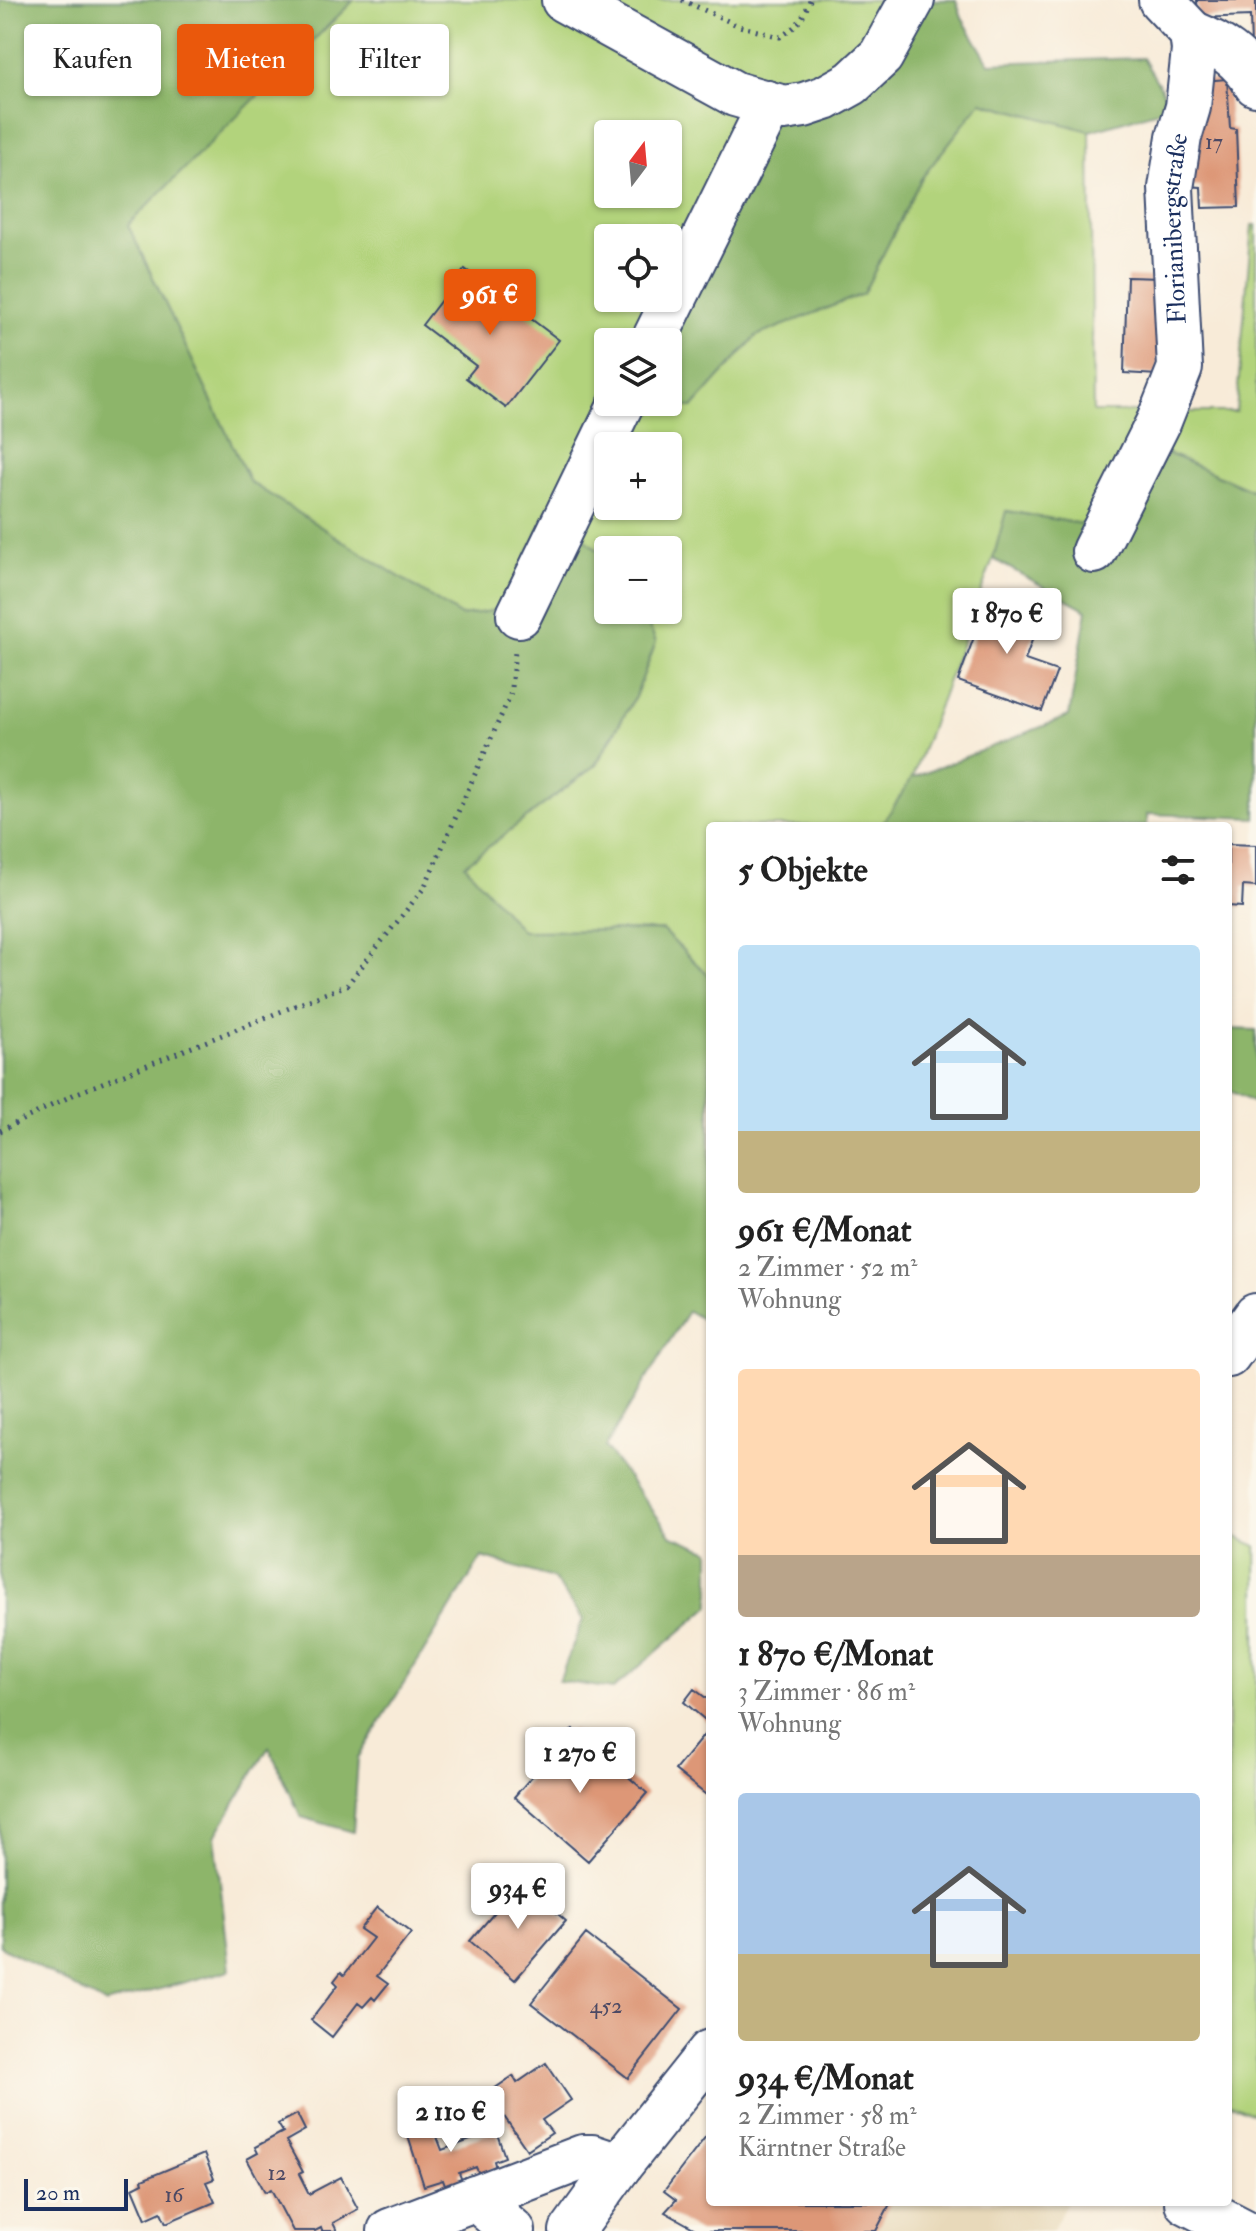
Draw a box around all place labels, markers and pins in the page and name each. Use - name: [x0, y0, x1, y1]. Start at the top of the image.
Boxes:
- pin: 961 €: [434, 269, 546, 337]
- pin: 1 870 €: [933, 588, 1081, 656]
- pin: 1 270 €: [506, 1727, 654, 1795]
- pin: 934 €: [462, 1863, 574, 1931]
- pin: 2 110 €: [377, 2086, 525, 2154]

